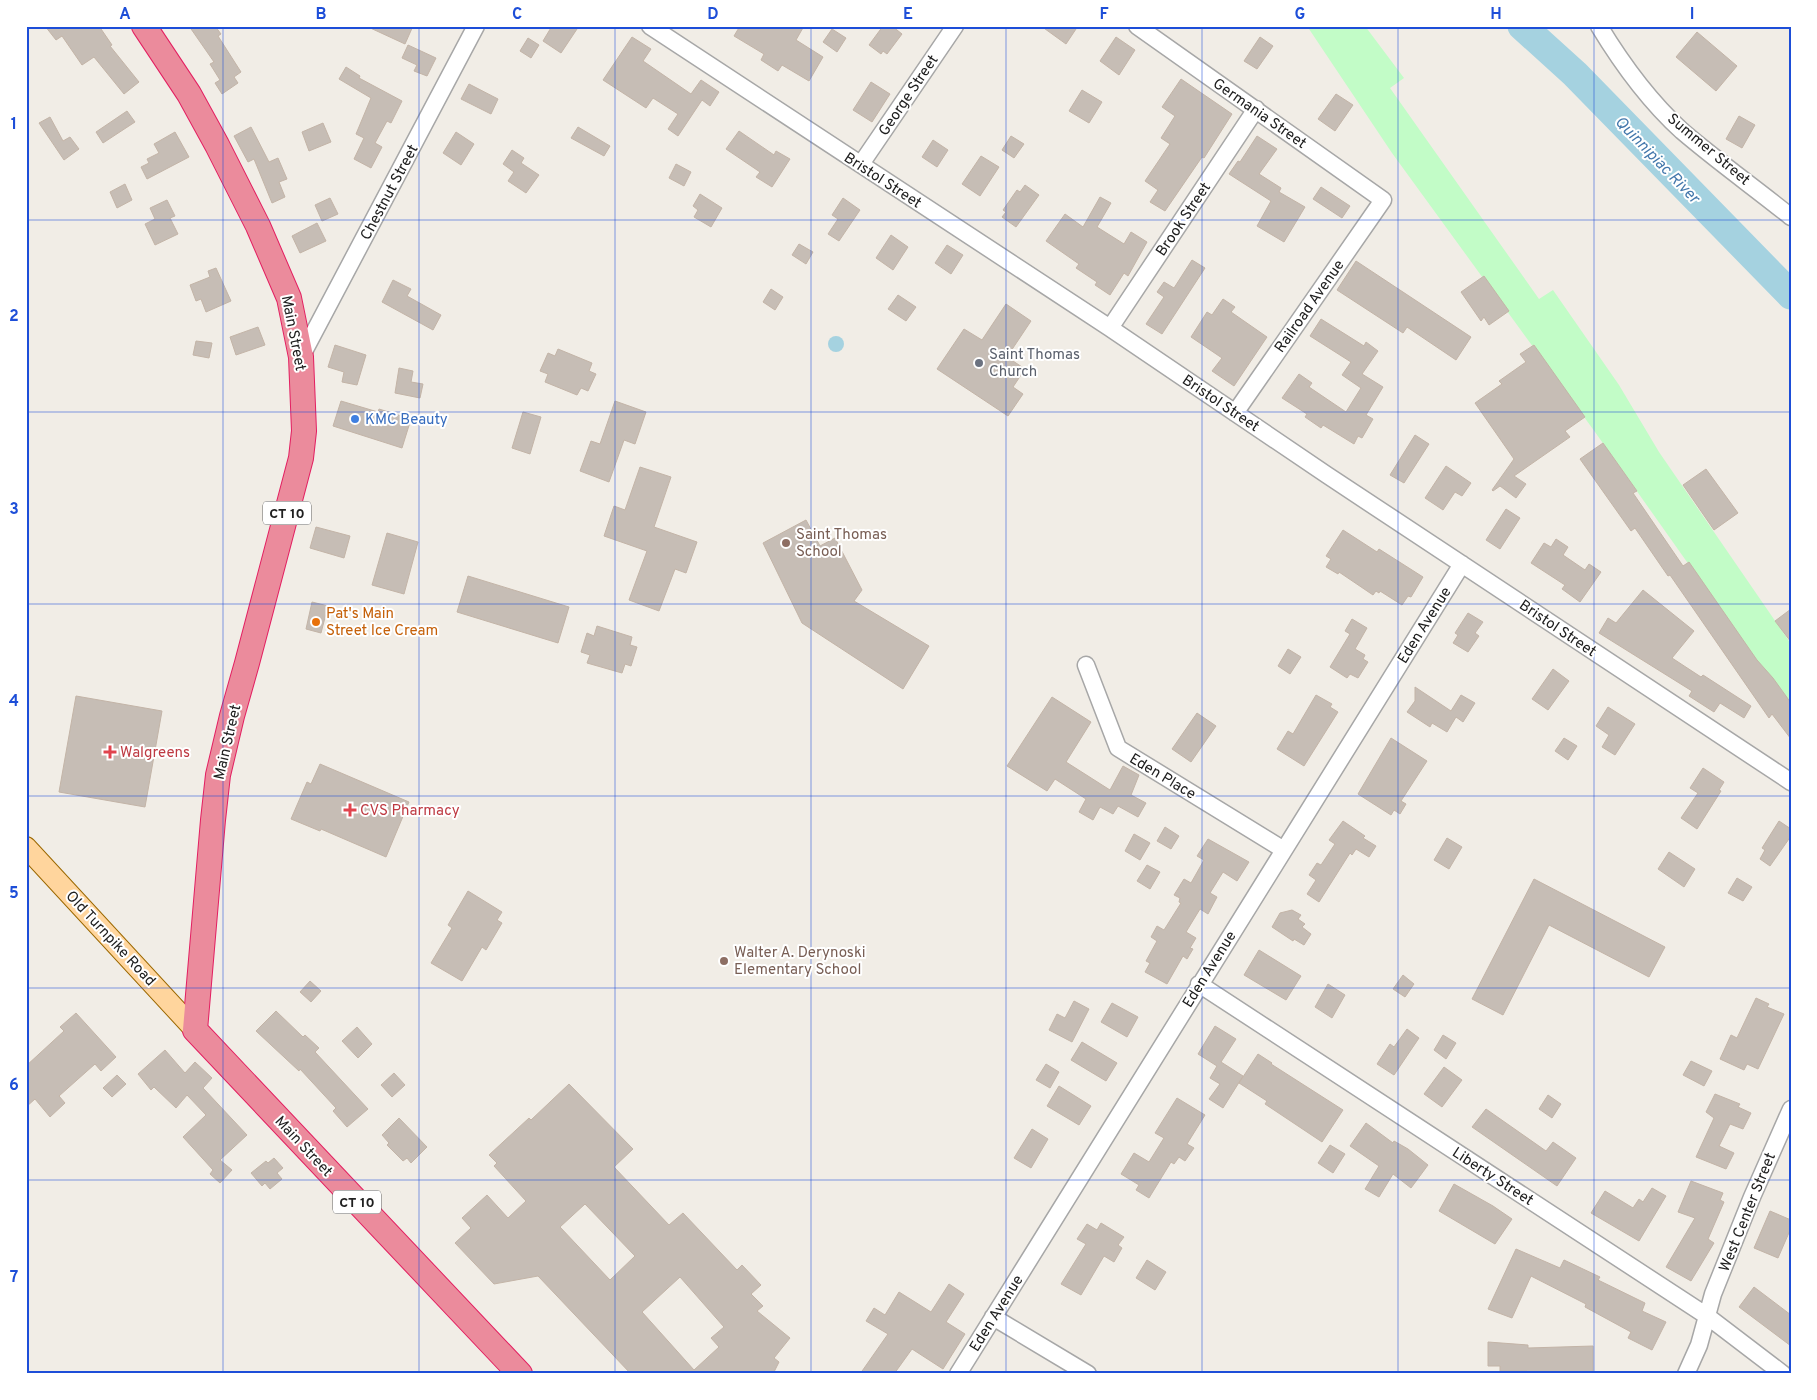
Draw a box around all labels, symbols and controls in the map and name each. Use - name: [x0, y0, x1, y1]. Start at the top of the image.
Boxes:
- text: A: [119, 5, 131, 25]
- text: B: [315, 5, 327, 25]
- text: C: [512, 5, 522, 25]
- text: D: [707, 5, 719, 25]
- text: E: [903, 5, 913, 25]
- text: F: [1099, 5, 1109, 25]
- text: G: [1295, 5, 1305, 25]
- text: H: [1490, 5, 1502, 25]
- text: I: [1690, 5, 1694, 25]
- street label: George Street: [875, 52, 943, 140]
- street label: Germania Street: [1209, 75, 1310, 154]
- street label: Summer Street: [1663, 110, 1753, 190]
- water label: Quinnipiac River: [1610, 113, 1705, 210]
- text: 1: [11, 115, 17, 135]
- street label: Chestnut Street: [357, 142, 424, 244]
- street label: Bristol Street: [840, 149, 925, 213]
- street label: Brook Street: [1153, 179, 1216, 260]
- street label: Railroad Avenue: [1271, 257, 1349, 357]
- street label: Main Street: [276, 294, 309, 373]
- text: 2: [9, 307, 19, 327]
- place label: Saint Thomas Church: [989, 346, 1080, 382]
- marker: Saint Thomas Church: [973, 357, 985, 369]
- street label: Bristol Street: [1178, 371, 1262, 437]
- place label: KMC Beauty: [365, 411, 448, 430]
- marker: KMC Beauty: [349, 413, 361, 425]
- text: 3: [9, 500, 19, 520]
- road number: CT 10: [263, 502, 311, 524]
- place label: Saint Thomas School: [796, 526, 887, 562]
- marker: Saint Thomas School: [780, 537, 792, 549]
- street label: Eden Avenue: [1394, 584, 1456, 668]
- street label: Bristol Street: [1515, 596, 1599, 662]
- place label: Pat's Main Street Ice Cream: [326, 605, 438, 641]
- marker: Pat's Main Street Ice Cream: [310, 616, 322, 628]
- text: 4: [9, 692, 19, 712]
- street label: Main Street: [211, 703, 246, 782]
- place label: Walgreens: [120, 744, 190, 763]
- marker: Walgreens: [104, 746, 116, 758]
- street label: Eden Place: [1126, 750, 1199, 805]
- place label: CVS Pharmacy: [360, 802, 460, 821]
- marker: CVS Pharmacy: [344, 804, 356, 816]
- text: 5: [9, 884, 19, 904]
- street label: Old Turnpike Road: [61, 887, 159, 991]
- street label: Eden Avenue: [1179, 928, 1241, 1012]
- place label: Walter A. Derynoski Elementary School: [734, 944, 866, 980]
- marker: Walter A. Derynoski Elementary School: [718, 955, 730, 967]
- text: 6: [9, 1076, 19, 1096]
- street label: Main Street: [270, 1113, 336, 1182]
- street label: Liberty Street: [1448, 1144, 1536, 1211]
- street label: West Center Street: [1716, 1150, 1781, 1275]
- road number: CT 10: [333, 1190, 381, 1214]
- text: 7: [10, 1268, 18, 1288]
- street label: Eden Avenue: [966, 1272, 1028, 1356]

